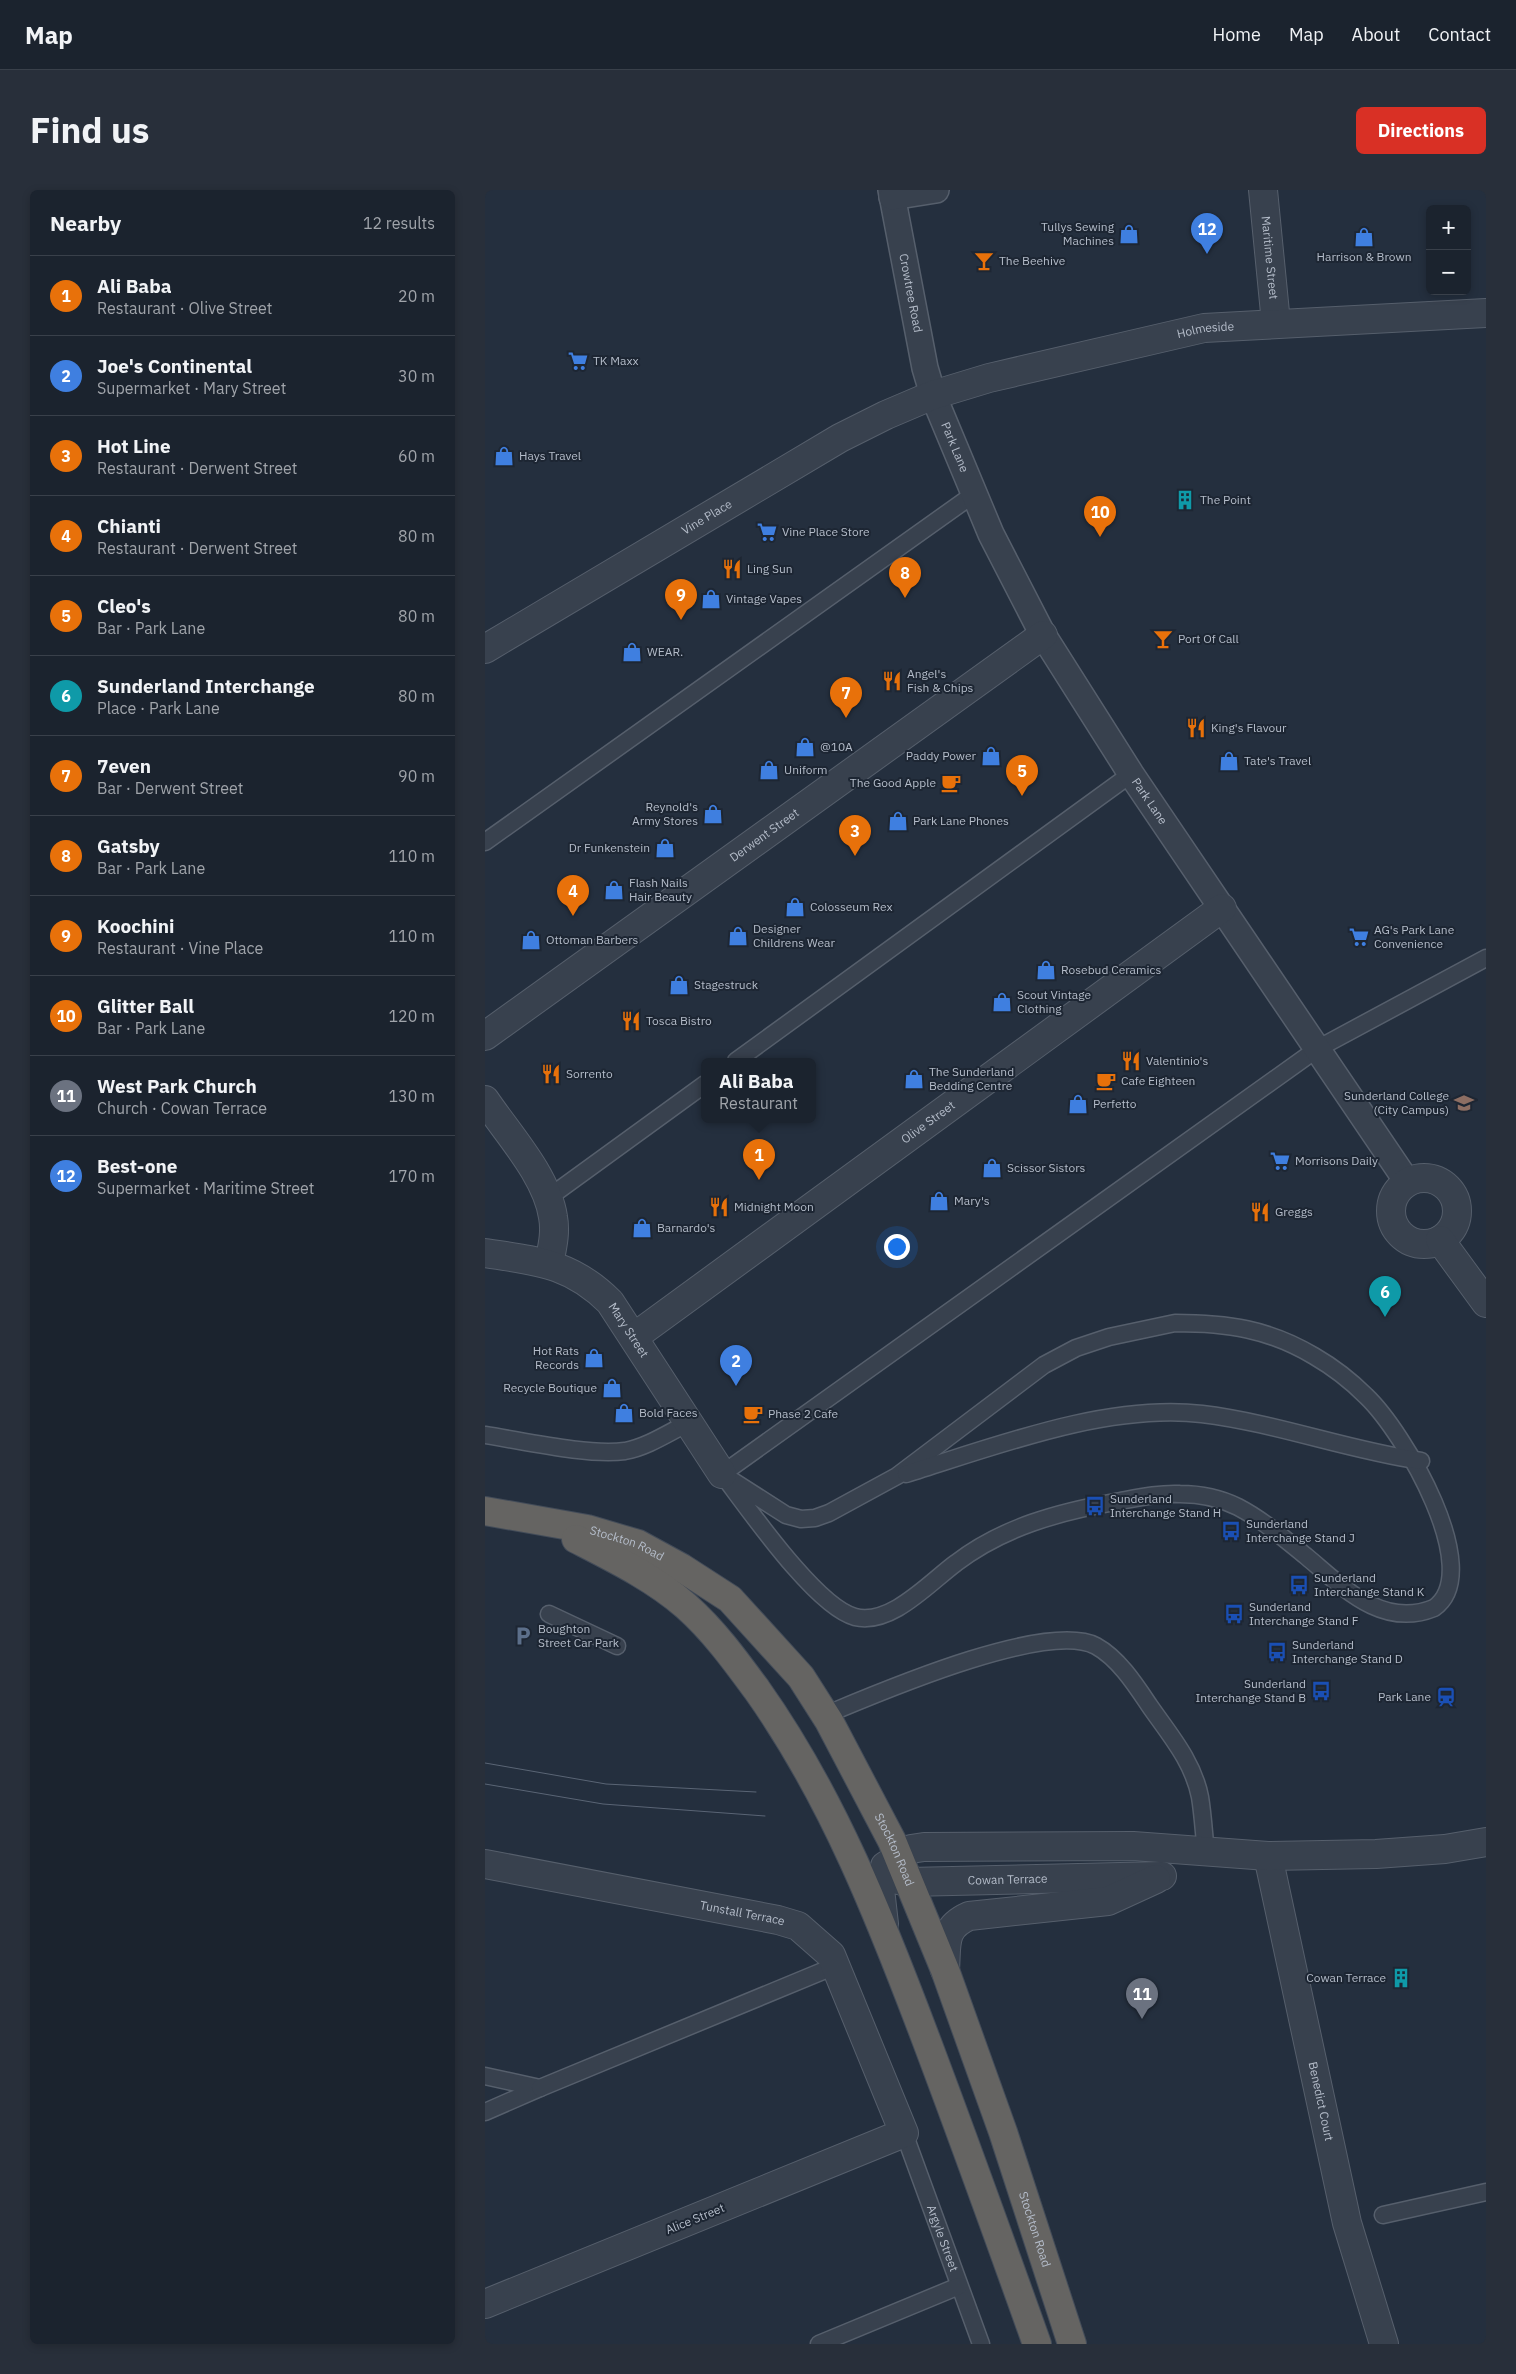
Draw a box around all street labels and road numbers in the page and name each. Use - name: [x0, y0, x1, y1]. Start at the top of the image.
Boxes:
- street label: Maritime Street: [1259, 215, 1282, 300]
- street label: Crowtree Road: [896, 252, 926, 334]
- street label: Holmeside: [1175, 318, 1235, 341]
- street label: Park Lane: [938, 420, 973, 475]
- street label: Vine Place: [679, 496, 735, 538]
- street label: Park Lane: [1129, 775, 1171, 827]
- street label: Derwent Street: [726, 805, 802, 865]
- street label: Olive Street: [898, 1097, 958, 1147]
- street label: Mary Street: [605, 1300, 652, 1360]
- street label: Stockton Road: [588, 1522, 667, 1564]
- street label: Stockton Road: [872, 1810, 918, 1888]
- street label: Cowan Terrace: [968, 1871, 1048, 1888]
- street label: Tunstall Terrace: [699, 1897, 787, 1929]
- street label: Benedict Court: [1305, 2060, 1337, 2142]
- street label: Stockton Road: [1016, 2190, 1054, 2269]
- street label: Alice Street: [663, 2200, 726, 2237]
- street label: Argyle Street: [924, 2203, 962, 2273]

